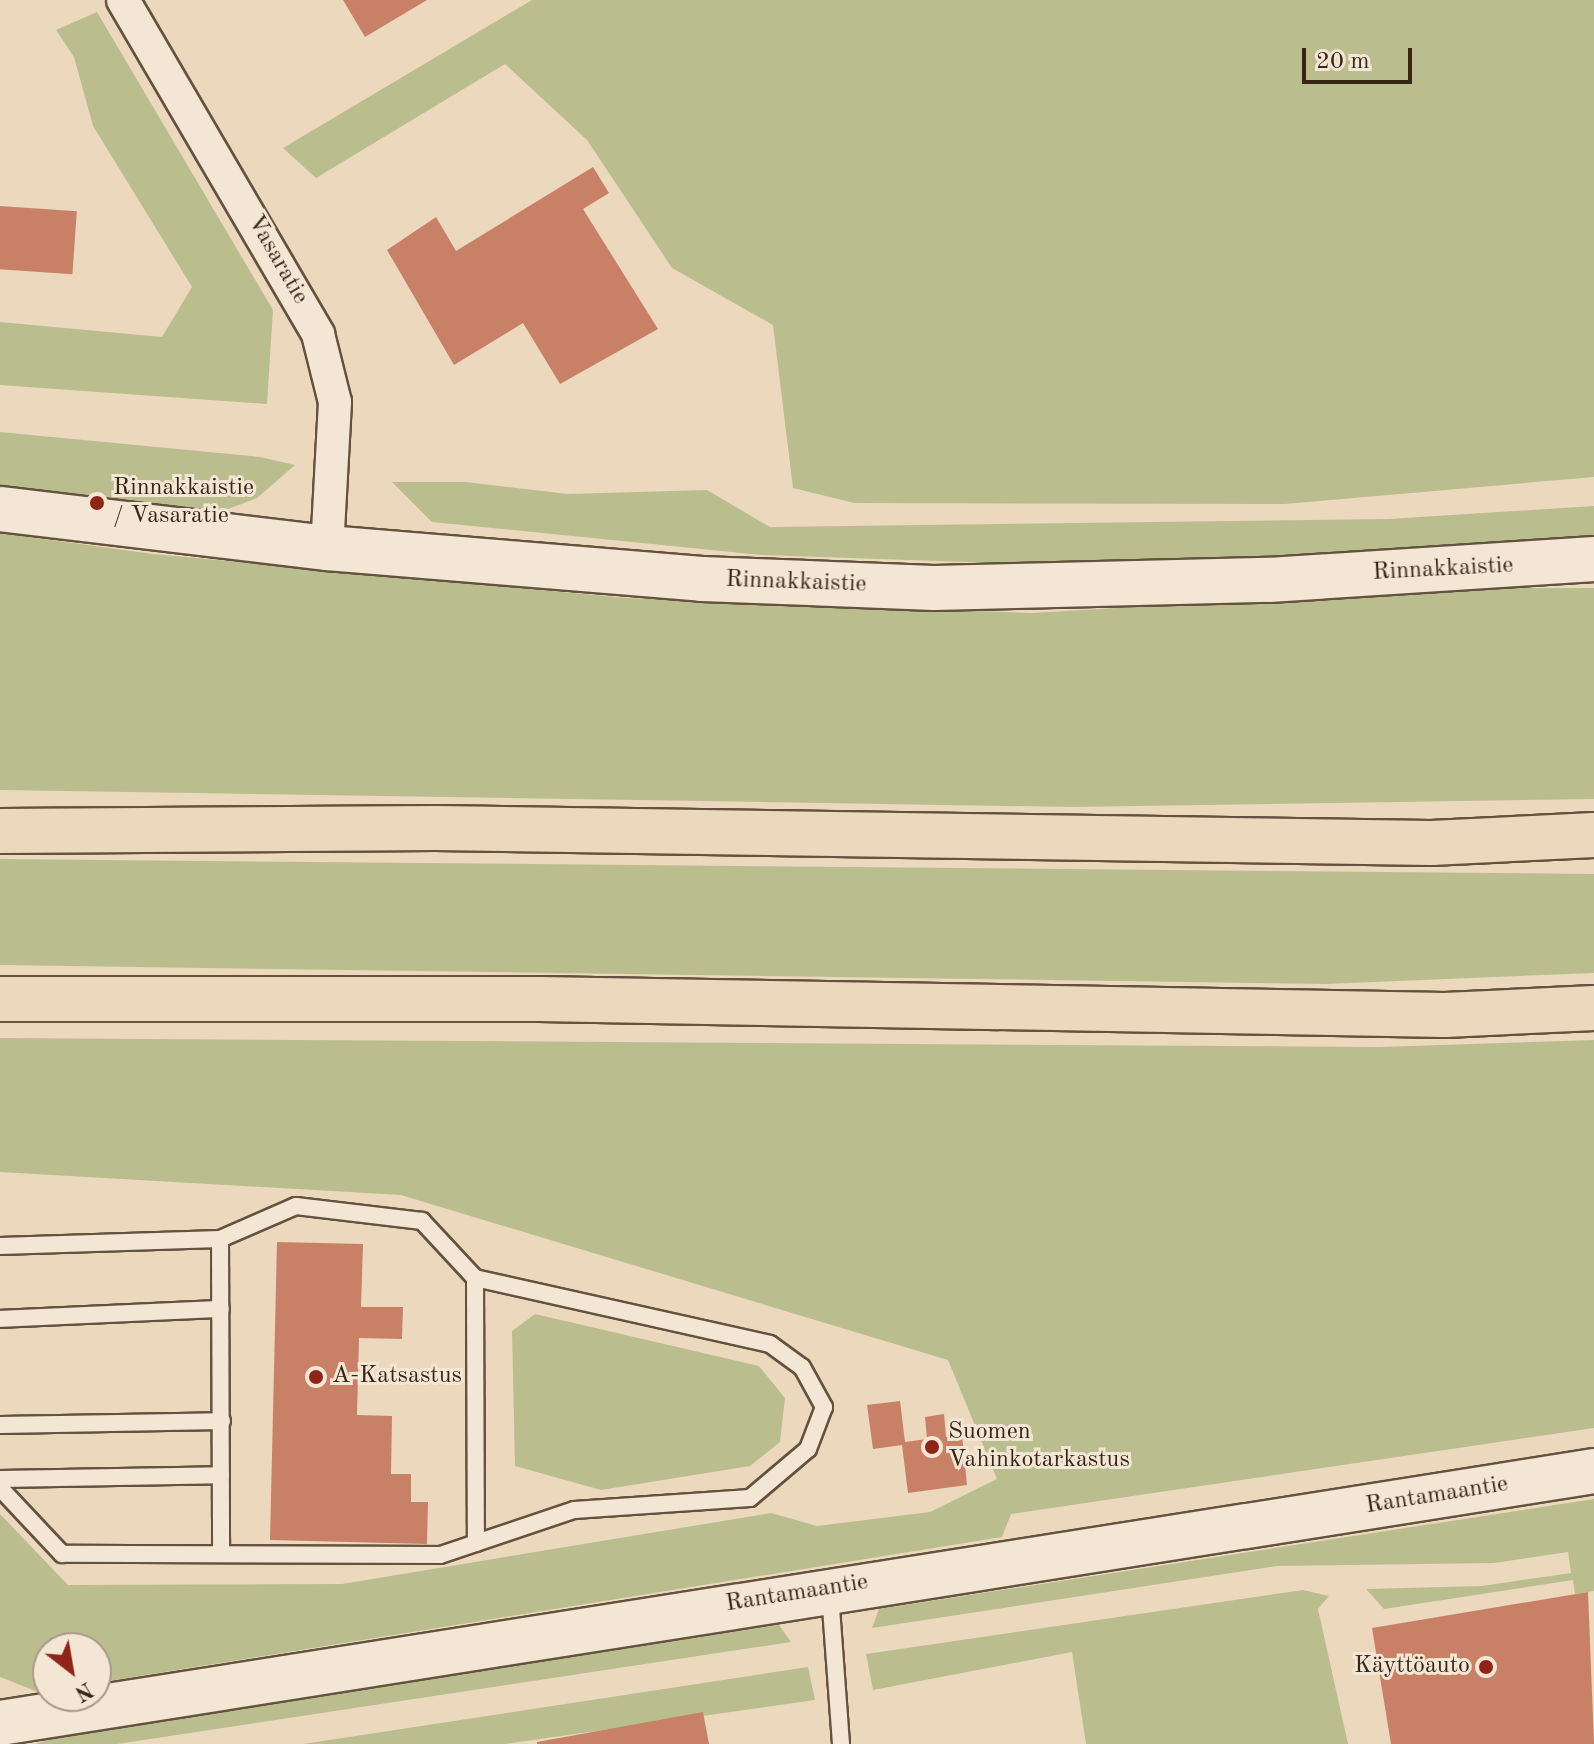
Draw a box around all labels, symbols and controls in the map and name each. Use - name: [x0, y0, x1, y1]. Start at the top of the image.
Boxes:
- scale bar: [1306, 32, 1416, 82]
- text: 20 m: [1316, 50, 1370, 74]
- street label: Vasaratie: [240, 210, 314, 310]
- place label: Rinnakkaistie / Vasaratie: [113, 475, 254, 531]
- marker: Rinnakkaistie / Vasaratie: [88, 494, 106, 512]
- street label: Rinnakkaistie: [1372, 552, 1514, 588]
- street label: Rinnakkaistie: [725, 566, 867, 600]
- place label: A-Katsastus: [332, 1363, 462, 1391]
- marker: A-Katsastus: [307, 1368, 325, 1386]
- place label: Suomen Vahinkotarkastus: [948, 1419, 1130, 1475]
- marker: Suomen Vahinkotarkastus: [923, 1438, 941, 1456]
- street label: Rantamaantie: [1364, 1471, 1510, 1521]
- street label: Rantamaantie: [724, 1569, 870, 1619]
- north arrow: [32, 1632, 112, 1712]
- place label: Käyttöauto: [1354, 1653, 1470, 1681]
- marker: Käyttöauto: [1477, 1658, 1495, 1676]
- text: N: [70, 1677, 96, 1705]

